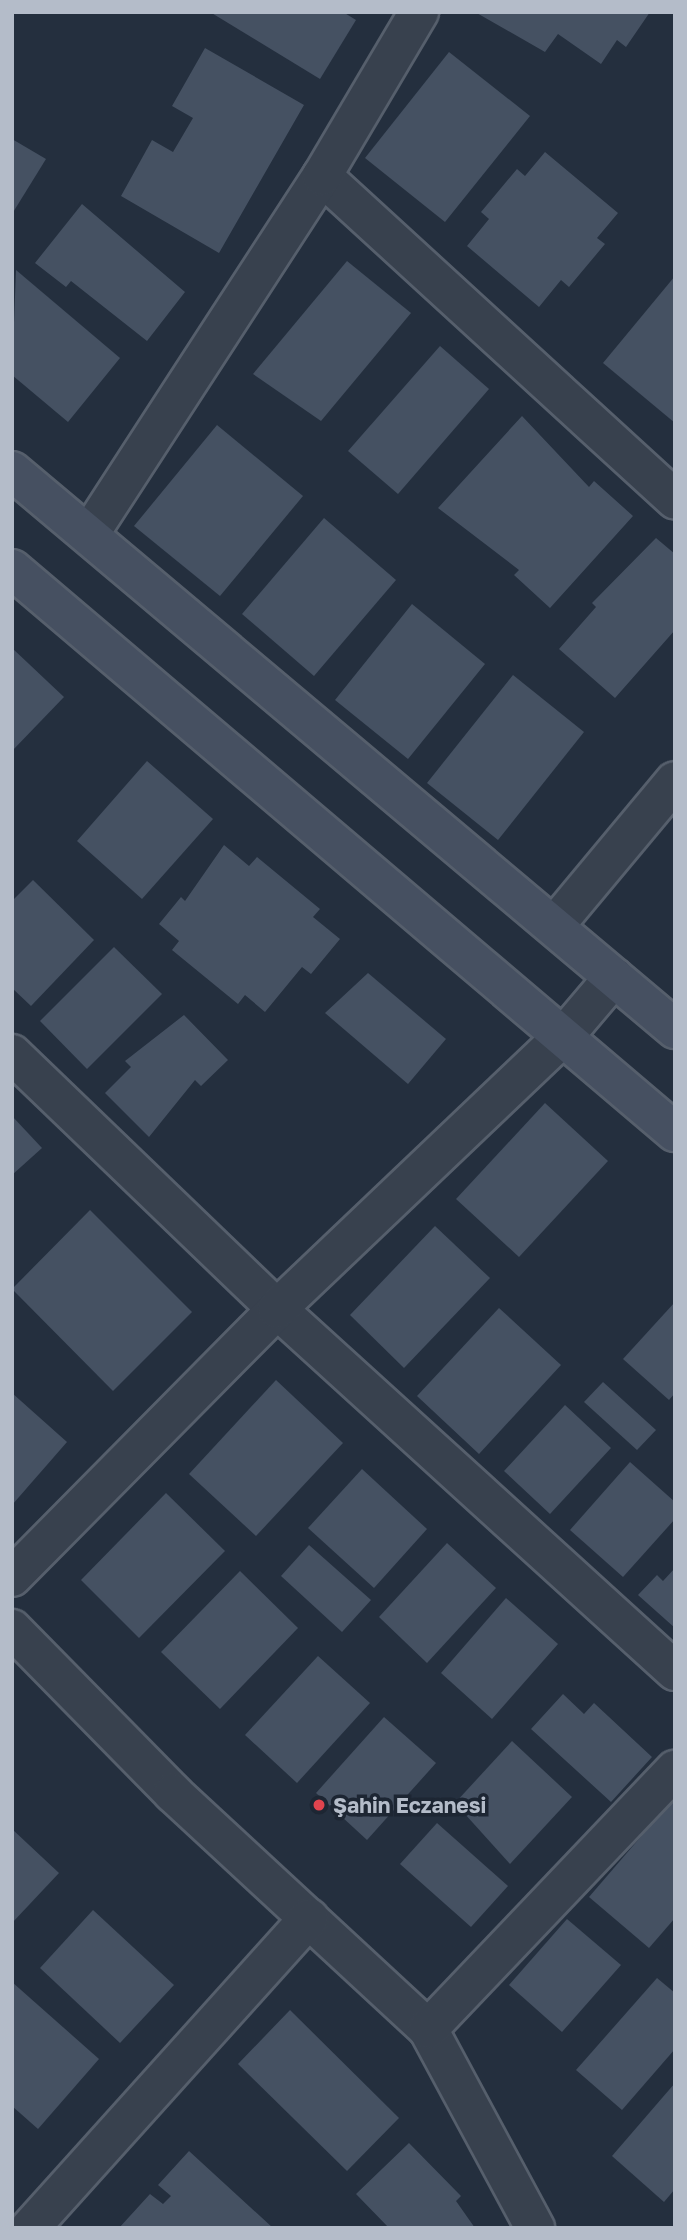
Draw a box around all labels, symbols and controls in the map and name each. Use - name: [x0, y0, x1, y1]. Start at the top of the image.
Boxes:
- place label: Şahin Eczanesi: [333, 1792, 486, 1818]
- marker: Şahin Eczanesi: [311, 1797, 327, 1813]

